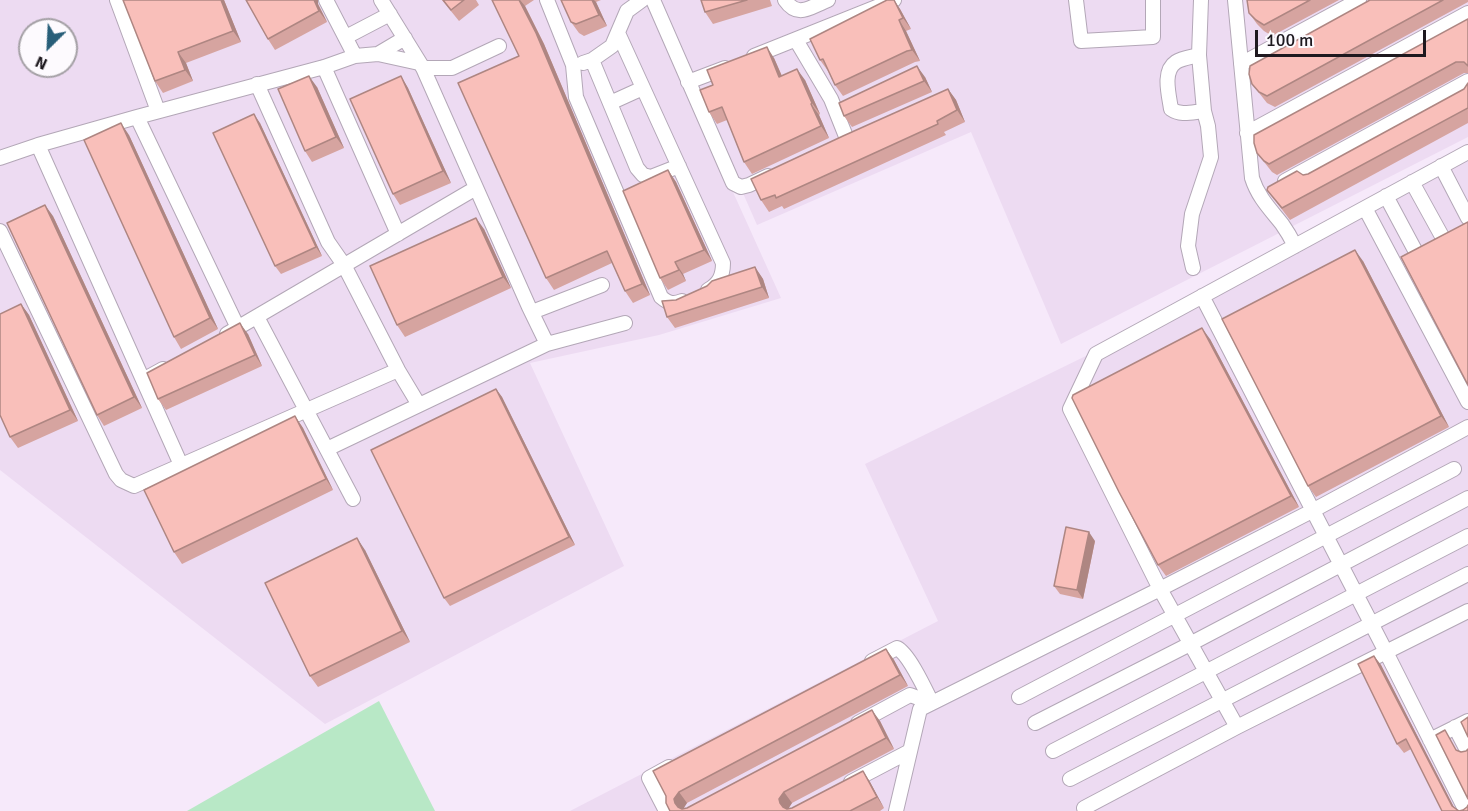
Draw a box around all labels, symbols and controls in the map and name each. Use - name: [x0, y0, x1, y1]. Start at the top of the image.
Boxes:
- north arrow: [18, 18, 78, 78]
- scale bar: [1258, 18, 1429, 56]
- text: 100 m: [1266, 29, 1313, 51]
- text: N: [32, 51, 51, 74]

